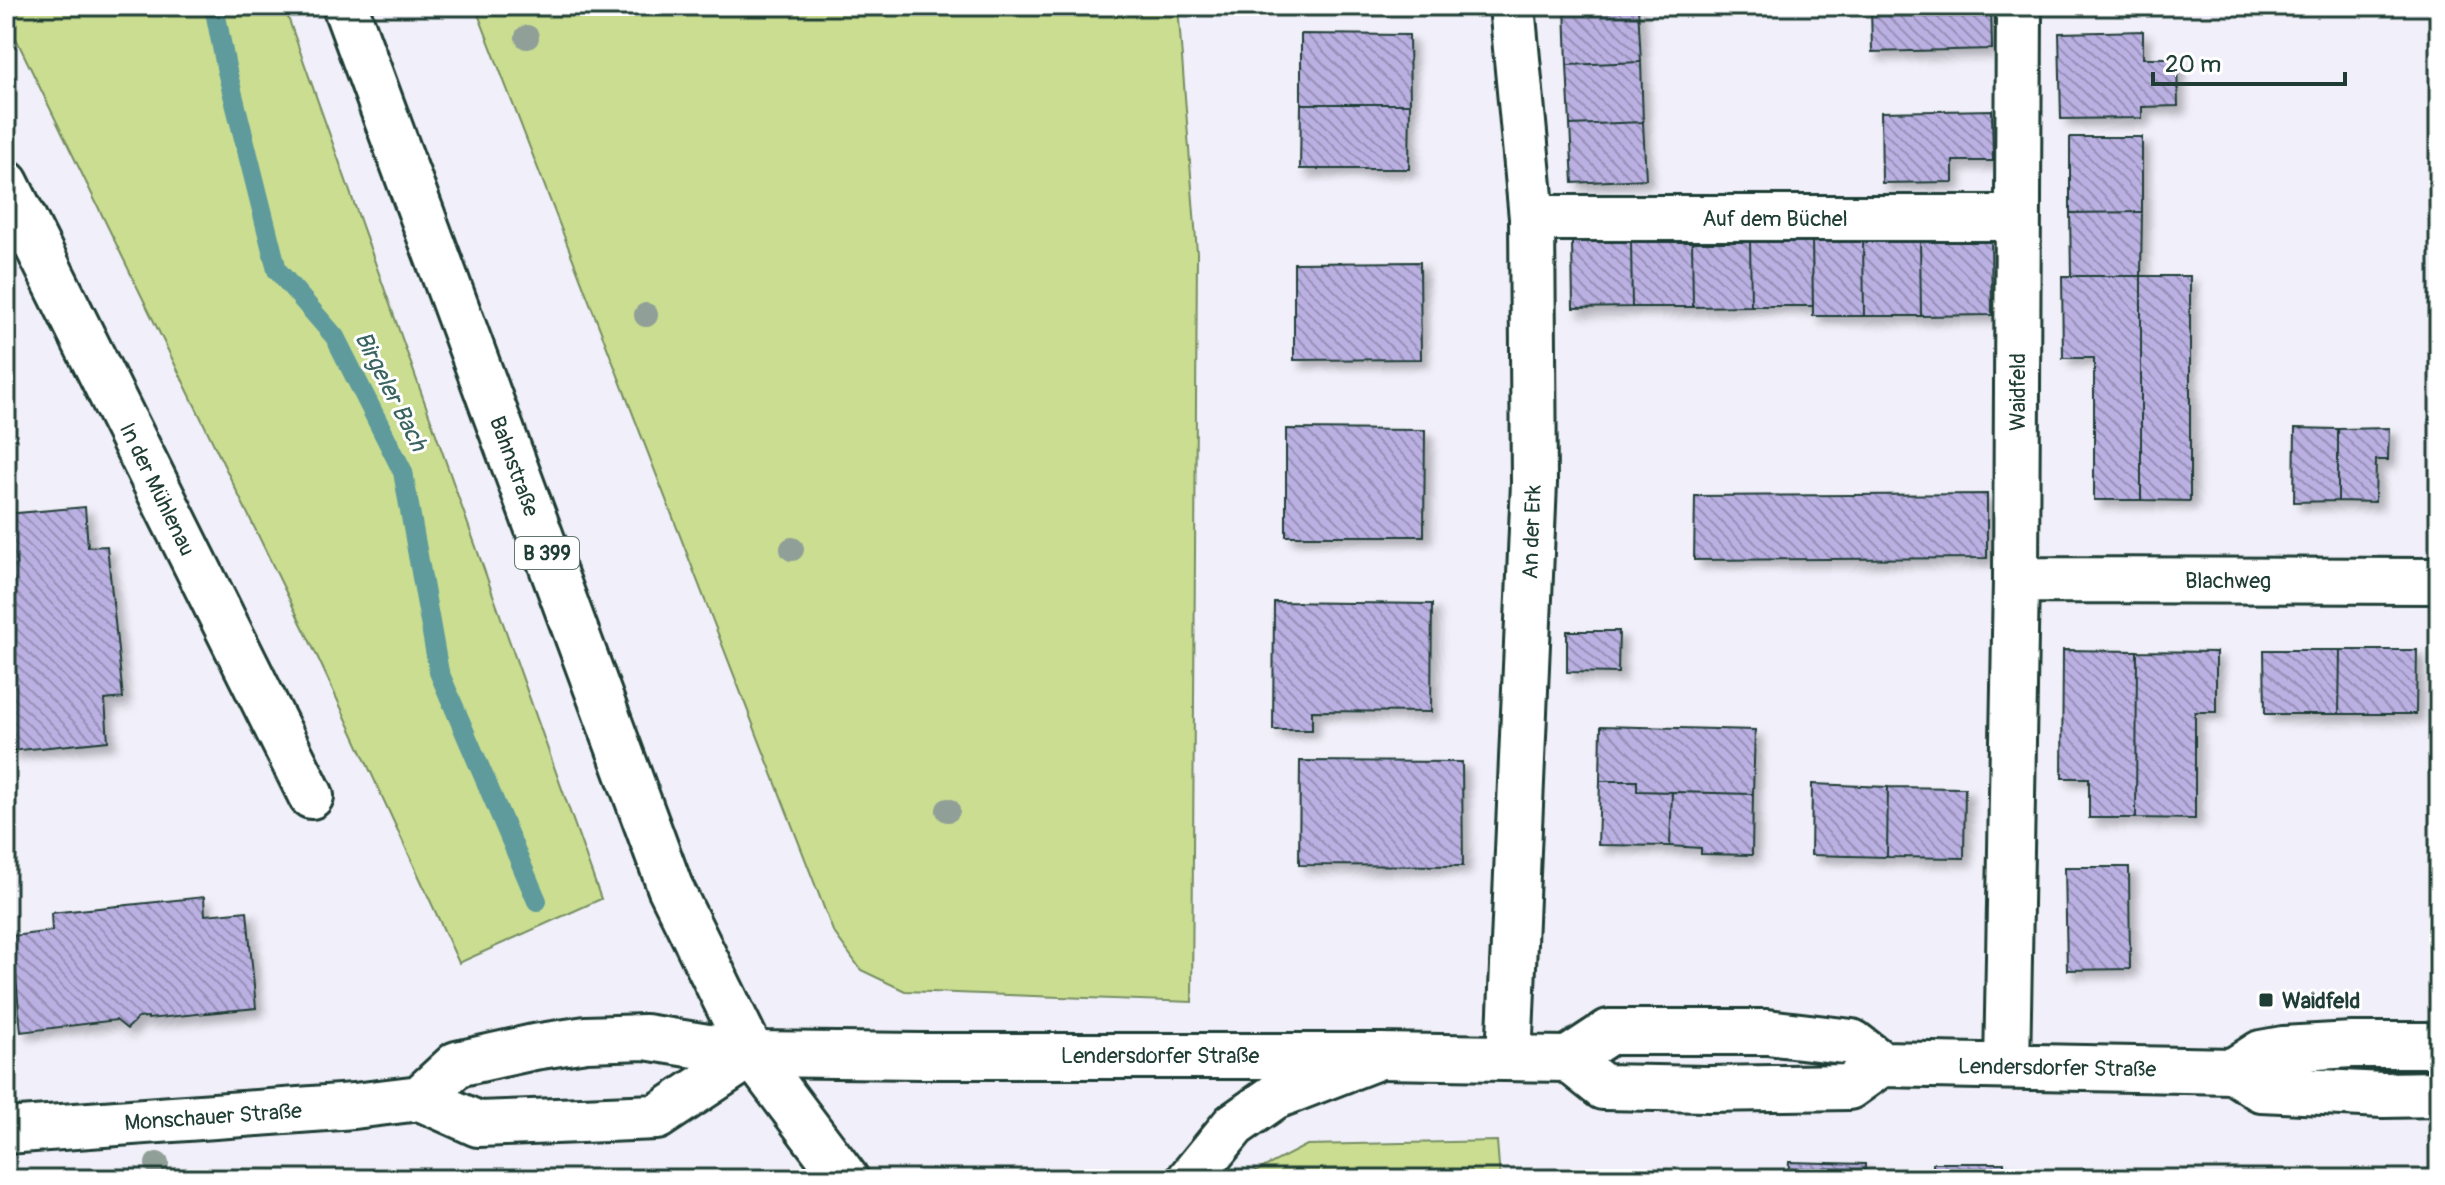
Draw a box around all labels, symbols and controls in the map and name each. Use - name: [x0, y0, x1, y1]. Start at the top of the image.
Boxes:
- scale bar: [2153, 36, 2345, 86]
- text: 20 m: [2165, 50, 2221, 79]
- street label: Auf dem Büchel: [1702, 205, 1848, 233]
- water label: Birgeler Bach: [348, 327, 434, 457]
- street label: Waidfeld: [2004, 353, 2032, 431]
- street label: Bahnstraße: [483, 412, 545, 520]
- street label: In der Mühlenau: [113, 418, 201, 560]
- street label: An der Erk: [1516, 484, 1548, 580]
- road number: B 399: [515, 537, 579, 569]
- street label: Blachweg: [2185, 567, 2271, 595]
- place label: Waidfeld: [2282, 987, 2360, 1015]
- marker: Waidfeld: [2257, 991, 2275, 1009]
- street label: Lendersdorfer Straße: [1061, 1042, 1259, 1070]
- street label: Lendersdorfer Straße: [1957, 1052, 2157, 1084]
- street label: Monschauer Straße: [123, 1097, 303, 1137]

